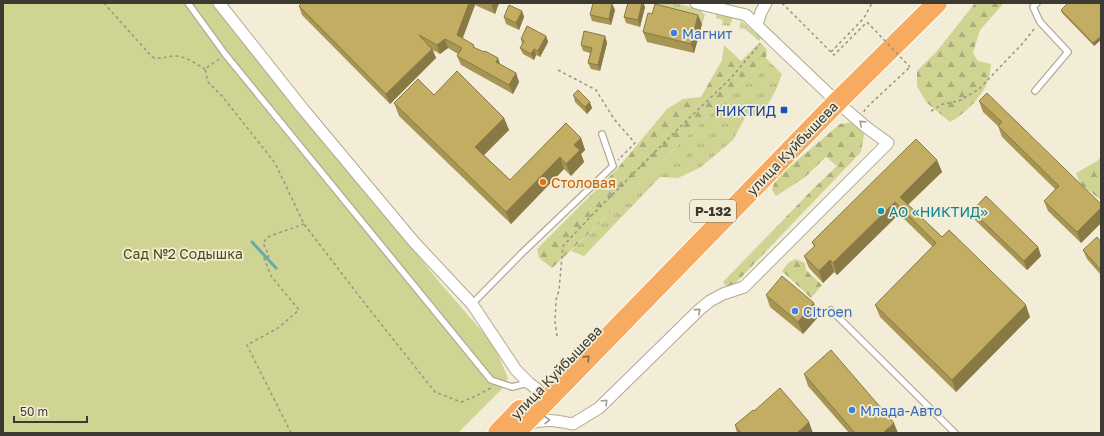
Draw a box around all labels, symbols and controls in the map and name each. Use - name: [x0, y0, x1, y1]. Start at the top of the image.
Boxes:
- place label: Магнит: [682, 25, 732, 42]
- marker: Магнит: [669, 28, 679, 38]
- street label: улица Куйбышева: [743, 98, 841, 198]
- place label: НИКТИД: [715, 102, 776, 119]
- marker: НИКТИД: [779, 105, 789, 115]
- one-way arrow: [859, 120, 867, 128]
- place label: Столовая: [551, 174, 616, 191]
- marker: Столовая: [538, 177, 548, 187]
- road number: Р-132: [690, 200, 736, 222]
- place label: АО «НИКТИД»: [889, 203, 988, 220]
- marker: АО «НИКТИД»: [876, 206, 886, 216]
- park label: Сад №2 Содышка: [123, 245, 243, 262]
- place label: Citroen: [803, 303, 852, 320]
- marker: Citroen: [790, 306, 800, 316]
- one-way arrow: [693, 308, 701, 315]
- street label: улица Куйбышева: [507, 322, 605, 422]
- one-way arrow: [582, 355, 590, 363]
- scale bar: [14, 398, 87, 424]
- one-way arrow: [600, 399, 608, 407]
- place label: Млада-Авто: [860, 402, 942, 419]
- text: 50 m: [20, 404, 48, 419]
- marker: Млада-Авто: [847, 405, 857, 415]
- one-way arrow: [544, 416, 550, 424]

